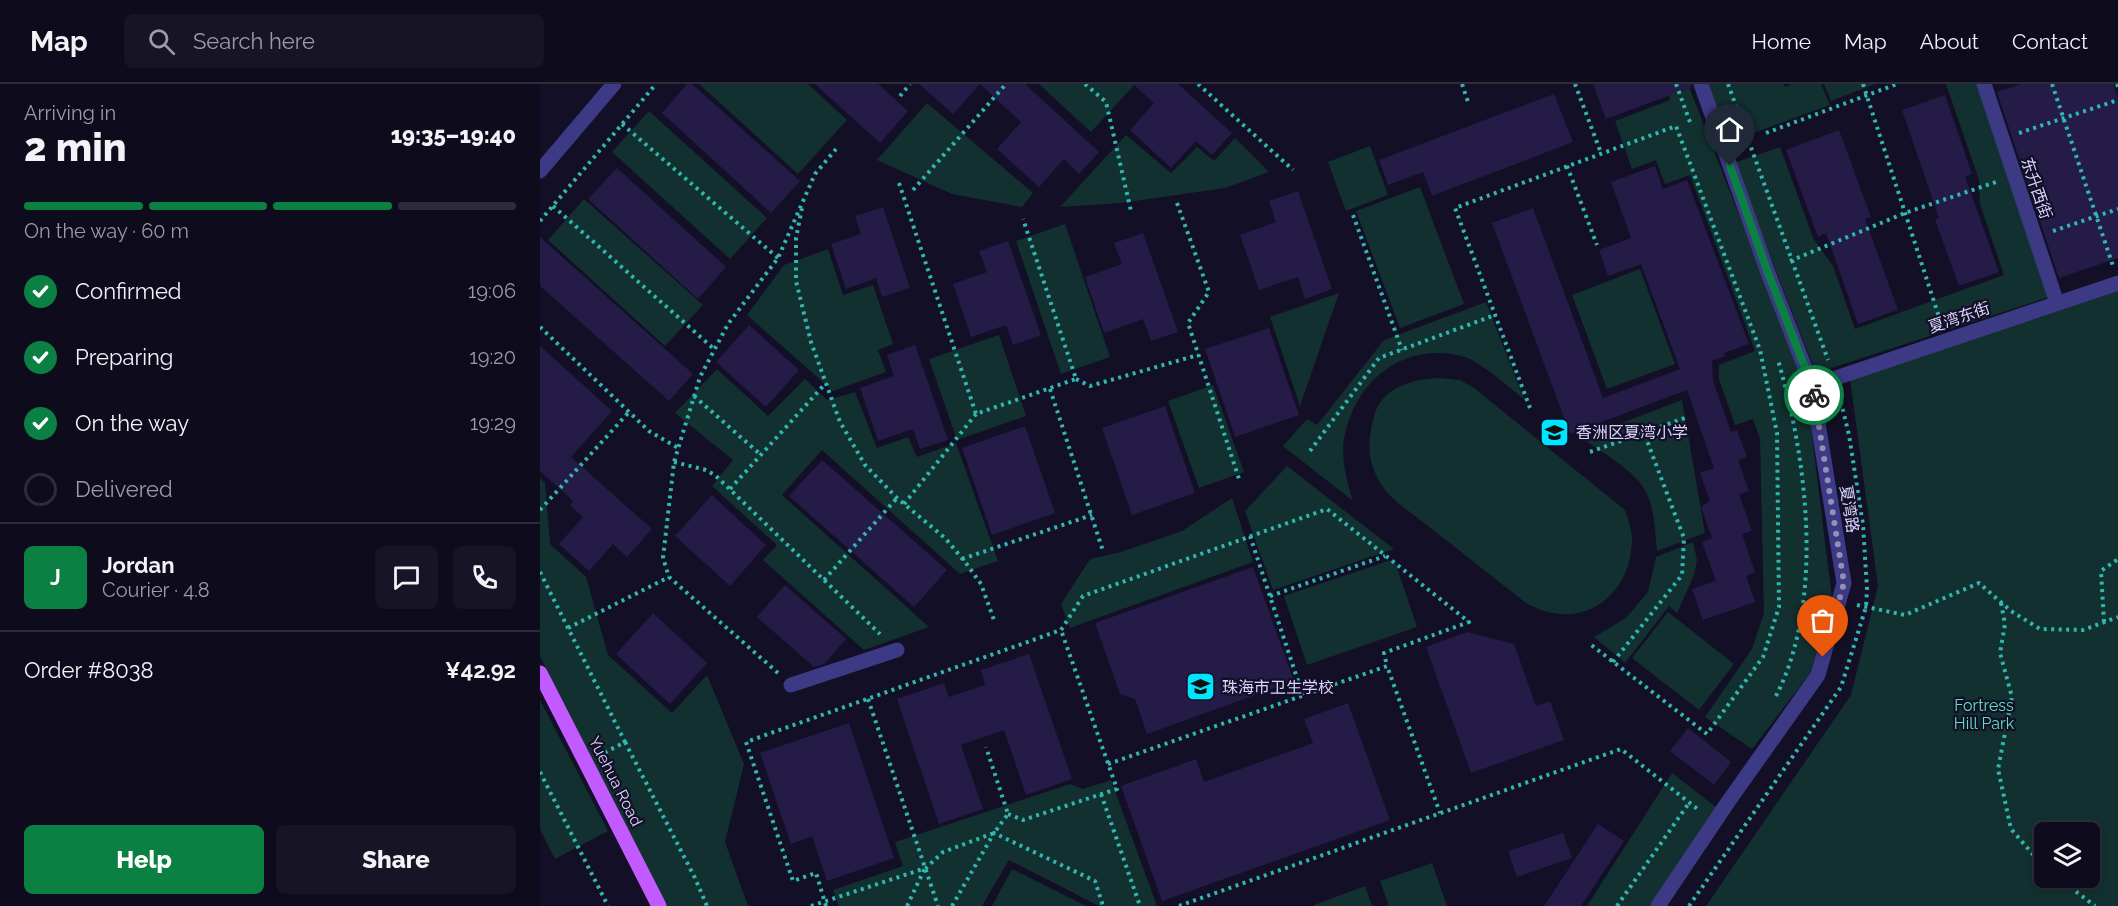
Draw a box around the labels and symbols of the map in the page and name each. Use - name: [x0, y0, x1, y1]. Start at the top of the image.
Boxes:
- pin: [1704, 104, 1755, 166]
- street label: 东升西街: [2017, 155, 2056, 222]
- street label: 夏湾东街: [1926, 298, 1993, 337]
- courier: [1784, 365, 1844, 425]
- school or university icon: 香洲区夏湾小学: [1539, 416, 1571, 448]
- place label: 香洲区夏湾小学: [1576, 423, 1688, 442]
- street label: 夏湾路: [1836, 484, 1863, 534]
- pin: [1797, 595, 1848, 657]
- school or university icon: 珠海市卫生学校: [1185, 671, 1217, 703]
- place label: 珠海市卫生学校: [1222, 678, 1334, 697]
- park label: Fortress Hill Park: [1954, 696, 2015, 733]
- street label: Yuehua Road: [585, 733, 646, 829]

